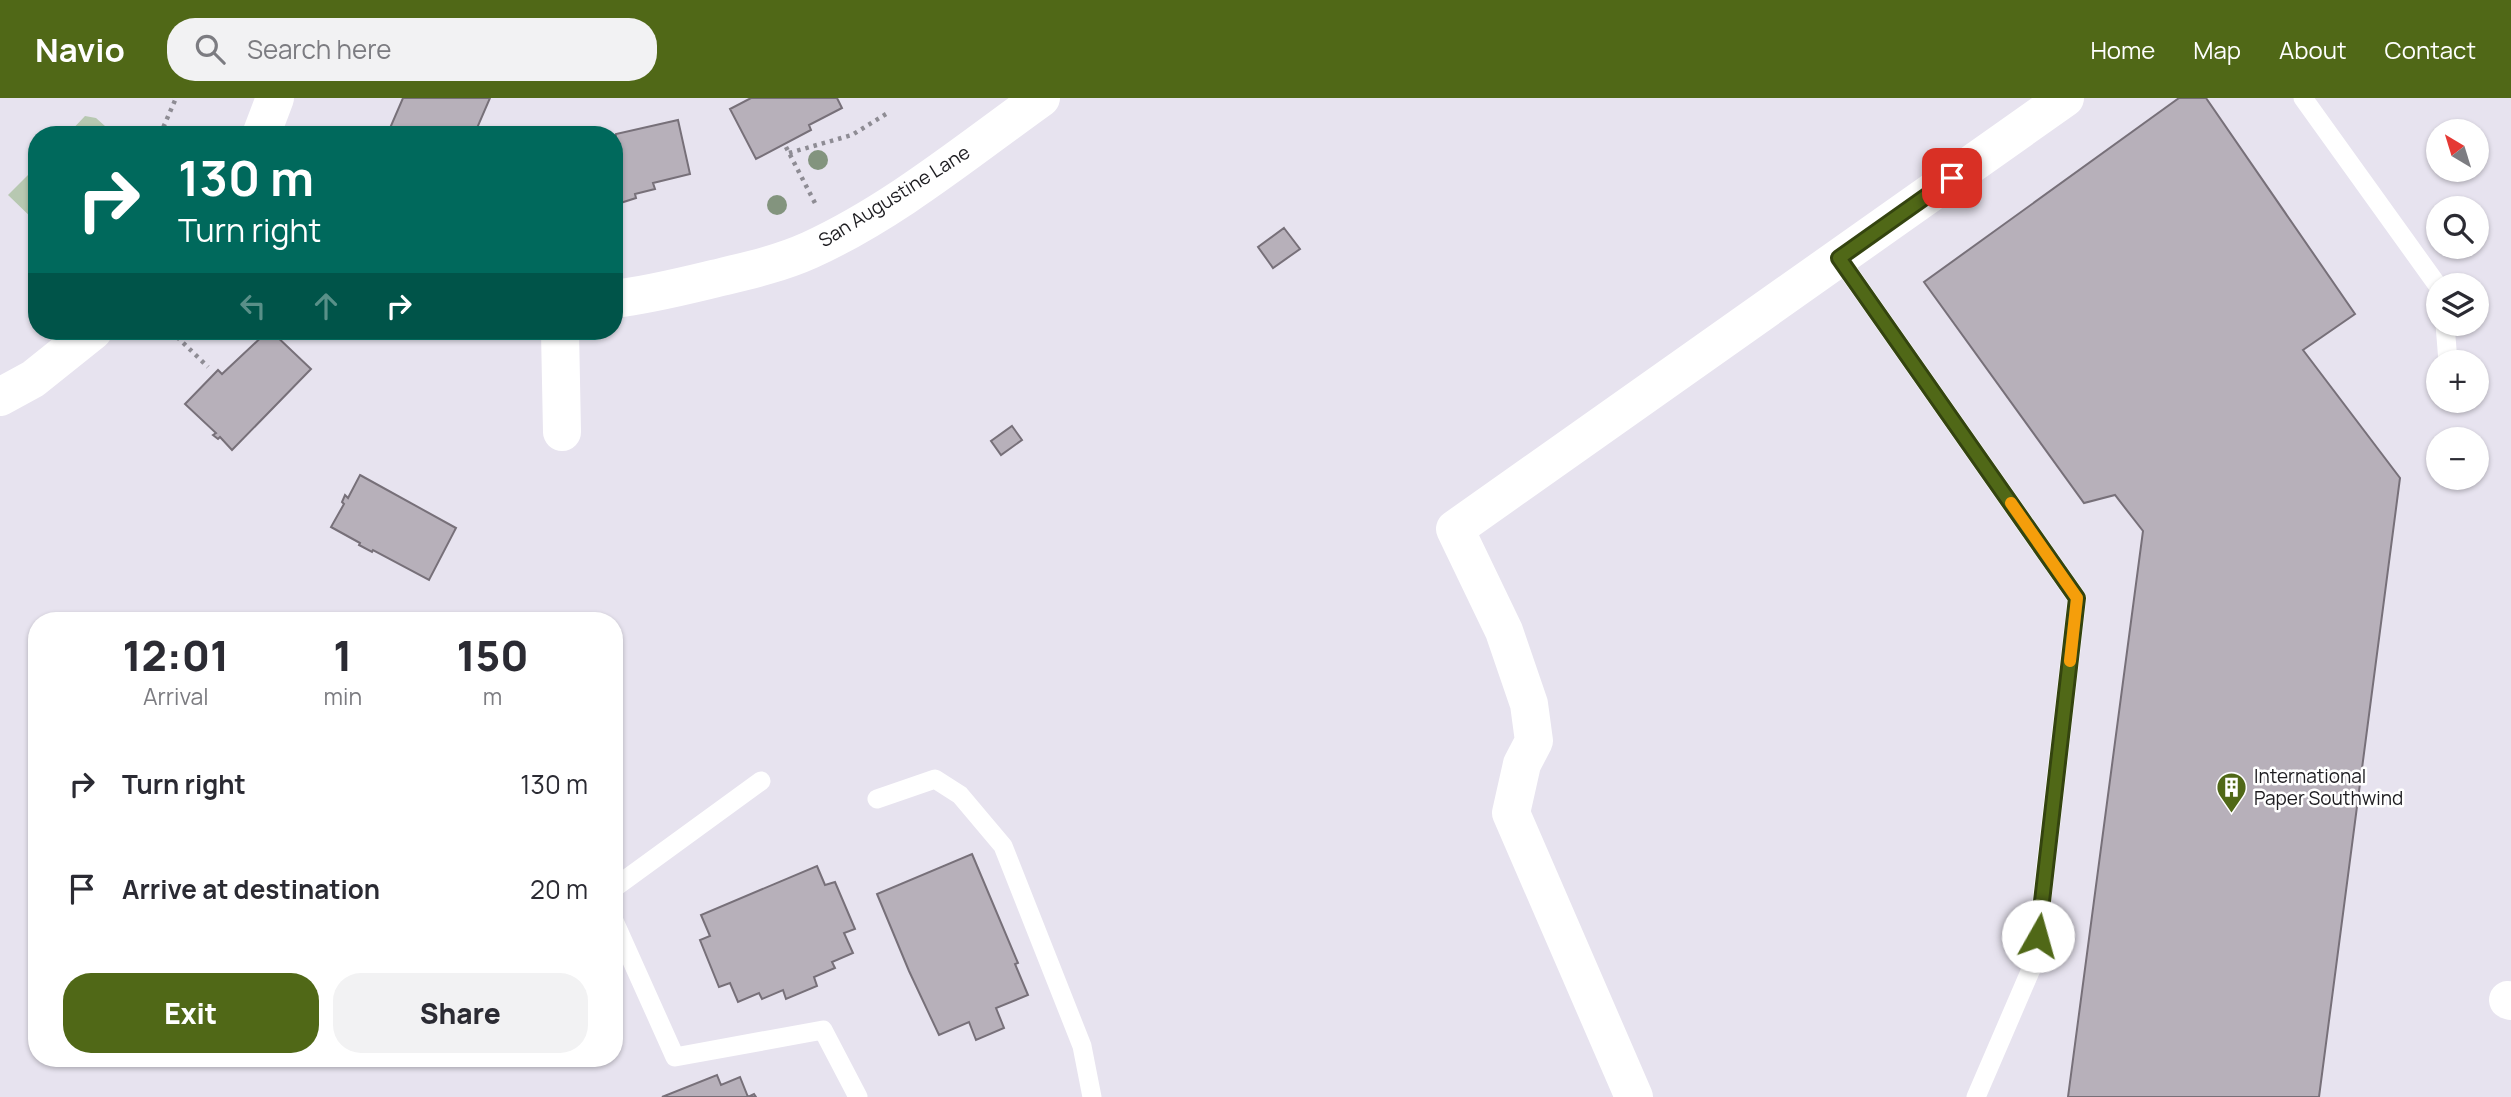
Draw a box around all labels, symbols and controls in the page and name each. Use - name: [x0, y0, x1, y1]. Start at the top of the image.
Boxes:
- search box: [167, 18, 657, 81]
- text: Navio: [35, 27, 125, 72]
- icon: search: [191, 30, 229, 68]
- text: Search here: [247, 31, 391, 67]
- text: Home: [2090, 33, 2155, 66]
- text: Map: [2193, 33, 2241, 66]
- text: About: [2279, 33, 2347, 66]
- text: Contact: [2385, 33, 2476, 66]
- north arrow: [2426, 119, 2488, 182]
- map controls: [2426, 119, 2489, 490]
- street label: San Augustine Lane: [813, 139, 975, 253]
- text: 130 m: [178, 144, 314, 211]
- pin: [1922, 148, 1982, 208]
- icon: right: [63, 154, 154, 245]
- icon: arrive: [1933, 159, 1971, 197]
- button: search: [2426, 196, 2489, 259]
- text: Turn right: [178, 208, 321, 252]
- button: layers: [2426, 273, 2489, 336]
- icon: left: [234, 287, 272, 325]
- icon: ahead: [307, 287, 345, 325]
- icon: right: [380, 287, 418, 325]
- button: +: [2426, 350, 2489, 413]
- button: −: [2426, 427, 2489, 490]
- text: 12:01: [122, 626, 229, 684]
- text: 1: [333, 626, 352, 684]
- text: 150: [456, 626, 529, 684]
- text: Arrival: [143, 680, 209, 712]
- text: min: [324, 680, 362, 712]
- text: m: [483, 680, 502, 712]
- place label: International Paper Southwind: [2254, 763, 2403, 811]
- icon: right: [63, 765, 101, 803]
- text: Turn right: [122, 766, 246, 802]
- text: 130 m: [520, 766, 588, 802]
- building icon: International Paper Southwind: [2214, 770, 2248, 814]
- icon: arrive: [63, 870, 101, 908]
- text: Arrive at destination: [122, 871, 380, 907]
- text: 20 m: [530, 871, 588, 907]
- position arrow: [2001, 899, 2075, 973]
- button: Exit: [63, 973, 319, 1053]
- button: Share: [333, 973, 588, 1053]

